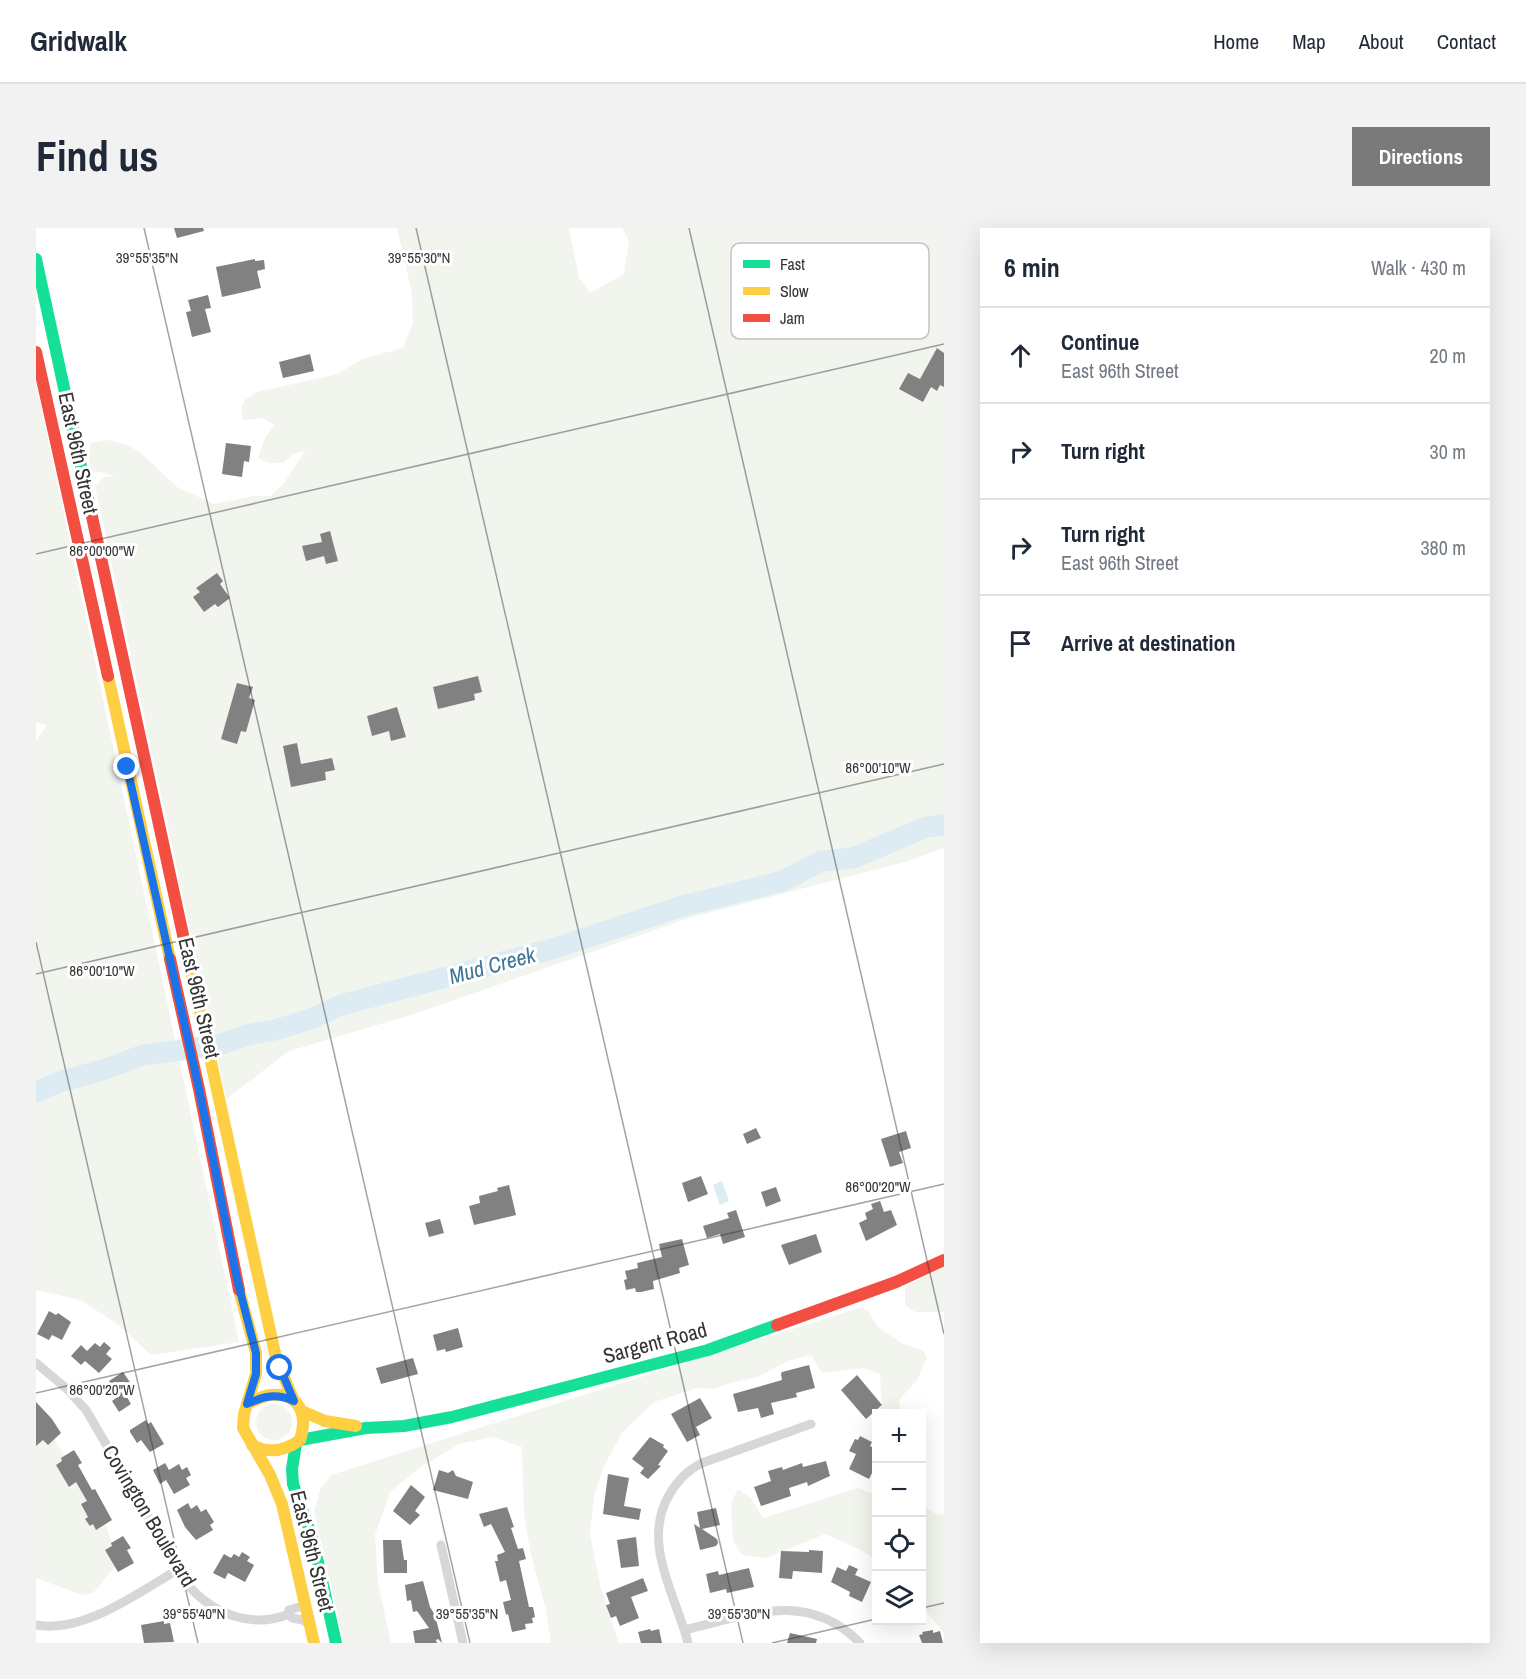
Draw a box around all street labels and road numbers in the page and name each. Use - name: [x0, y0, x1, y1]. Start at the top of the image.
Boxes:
- street label: East 96th Street: [51, 389, 106, 517]
- street label: East 96th Street: [171, 934, 228, 1062]
- street label: Sargent Road: [600, 1315, 710, 1370]
- street label: Covington Boulevard: [96, 1439, 203, 1592]
- street label: East 96th Street: [283, 1487, 342, 1615]

